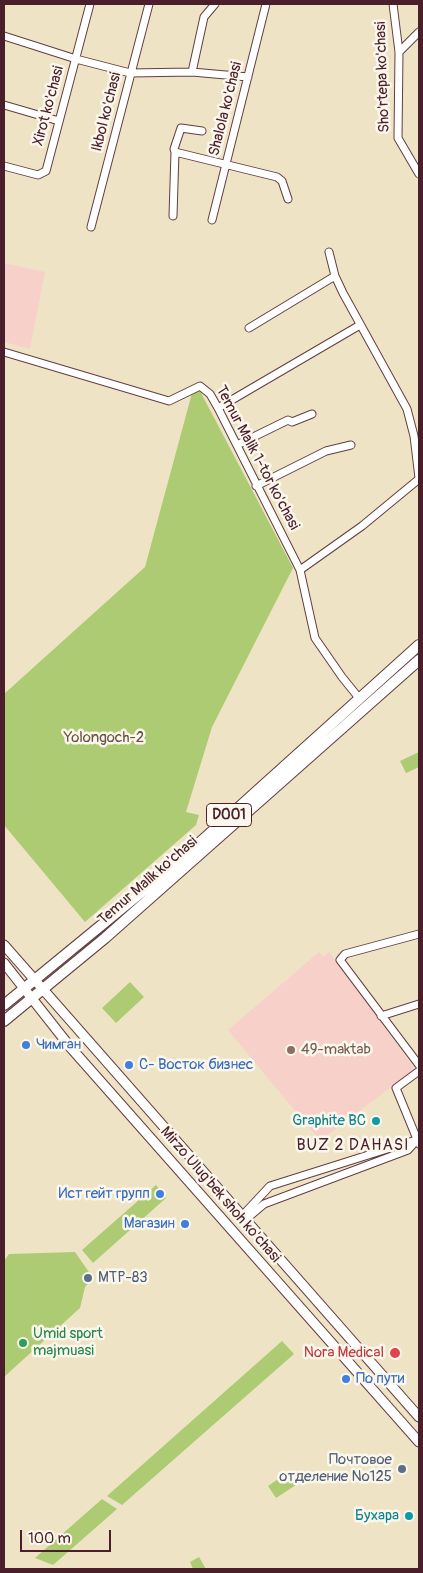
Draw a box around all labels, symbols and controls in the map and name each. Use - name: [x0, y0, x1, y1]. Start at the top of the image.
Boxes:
- street label: Sho'rtepa ko'chasi: [372, 21, 394, 133]
- street label: Shalola ko'chasi: [206, 60, 246, 158]
- street label: Xirot ko'chasi: [30, 64, 68, 148]
- street label: Ikbol ko'chasi: [88, 71, 126, 153]
- street label: Temur Malik 1-tor ko'chasi: [211, 383, 303, 533]
- park label: Yolongoch-2: [64, 729, 144, 747]
- road number: D001: [206, 804, 252, 826]
- street label: Temur Malik ko'chasi: [95, 833, 201, 929]
- place label: Чимган: [36, 1036, 81, 1054]
- marker: Чимган: [20, 1039, 32, 1051]
- place label: 49-maktab: [301, 1041, 371, 1059]
- marker: 49-maktab: [285, 1044, 297, 1056]
- place label: С- Восток бизнес: [139, 1056, 253, 1074]
- marker: С- Восток бизнес: [123, 1059, 135, 1071]
- place label: Graphite BC: [292, 1112, 366, 1130]
- marker: Graphite BC: [370, 1115, 382, 1127]
- street label: Mirzo Ulug'bek shoh ko'chasi: [156, 1123, 284, 1267]
- district label: BUZ 2 DAHASI: [295, 1136, 411, 1156]
- place label: Ист гейт групп: [59, 1185, 150, 1203]
- marker: Ист гейт групп: [154, 1188, 166, 1200]
- place label: Магазин: [124, 1215, 175, 1233]
- marker: Магазин: [179, 1218, 191, 1230]
- place label: MTP-83: [98, 1269, 148, 1287]
- marker: MTP-83: [82, 1272, 94, 1284]
- place label: Umid sport majmuasi: [33, 1325, 103, 1360]
- marker: Umid sport majmuasi: [17, 1337, 29, 1349]
- place label: Nora Medical: [304, 1344, 384, 1362]
- marker: Nora Medical: [388, 1346, 402, 1360]
- place label: По пути: [356, 1370, 405, 1388]
- marker: По пути: [340, 1373, 352, 1385]
- place label: Почтовое отделение №125: [279, 1451, 392, 1486]
- marker: Почтовое отделение №125: [396, 1463, 408, 1475]
- place label: Бухара: [355, 1507, 399, 1525]
- marker: Бухара: [403, 1510, 415, 1522]
- scale bar: [22, 1520, 114, 1552]
- text: 100 m: [28, 1529, 71, 1548]

